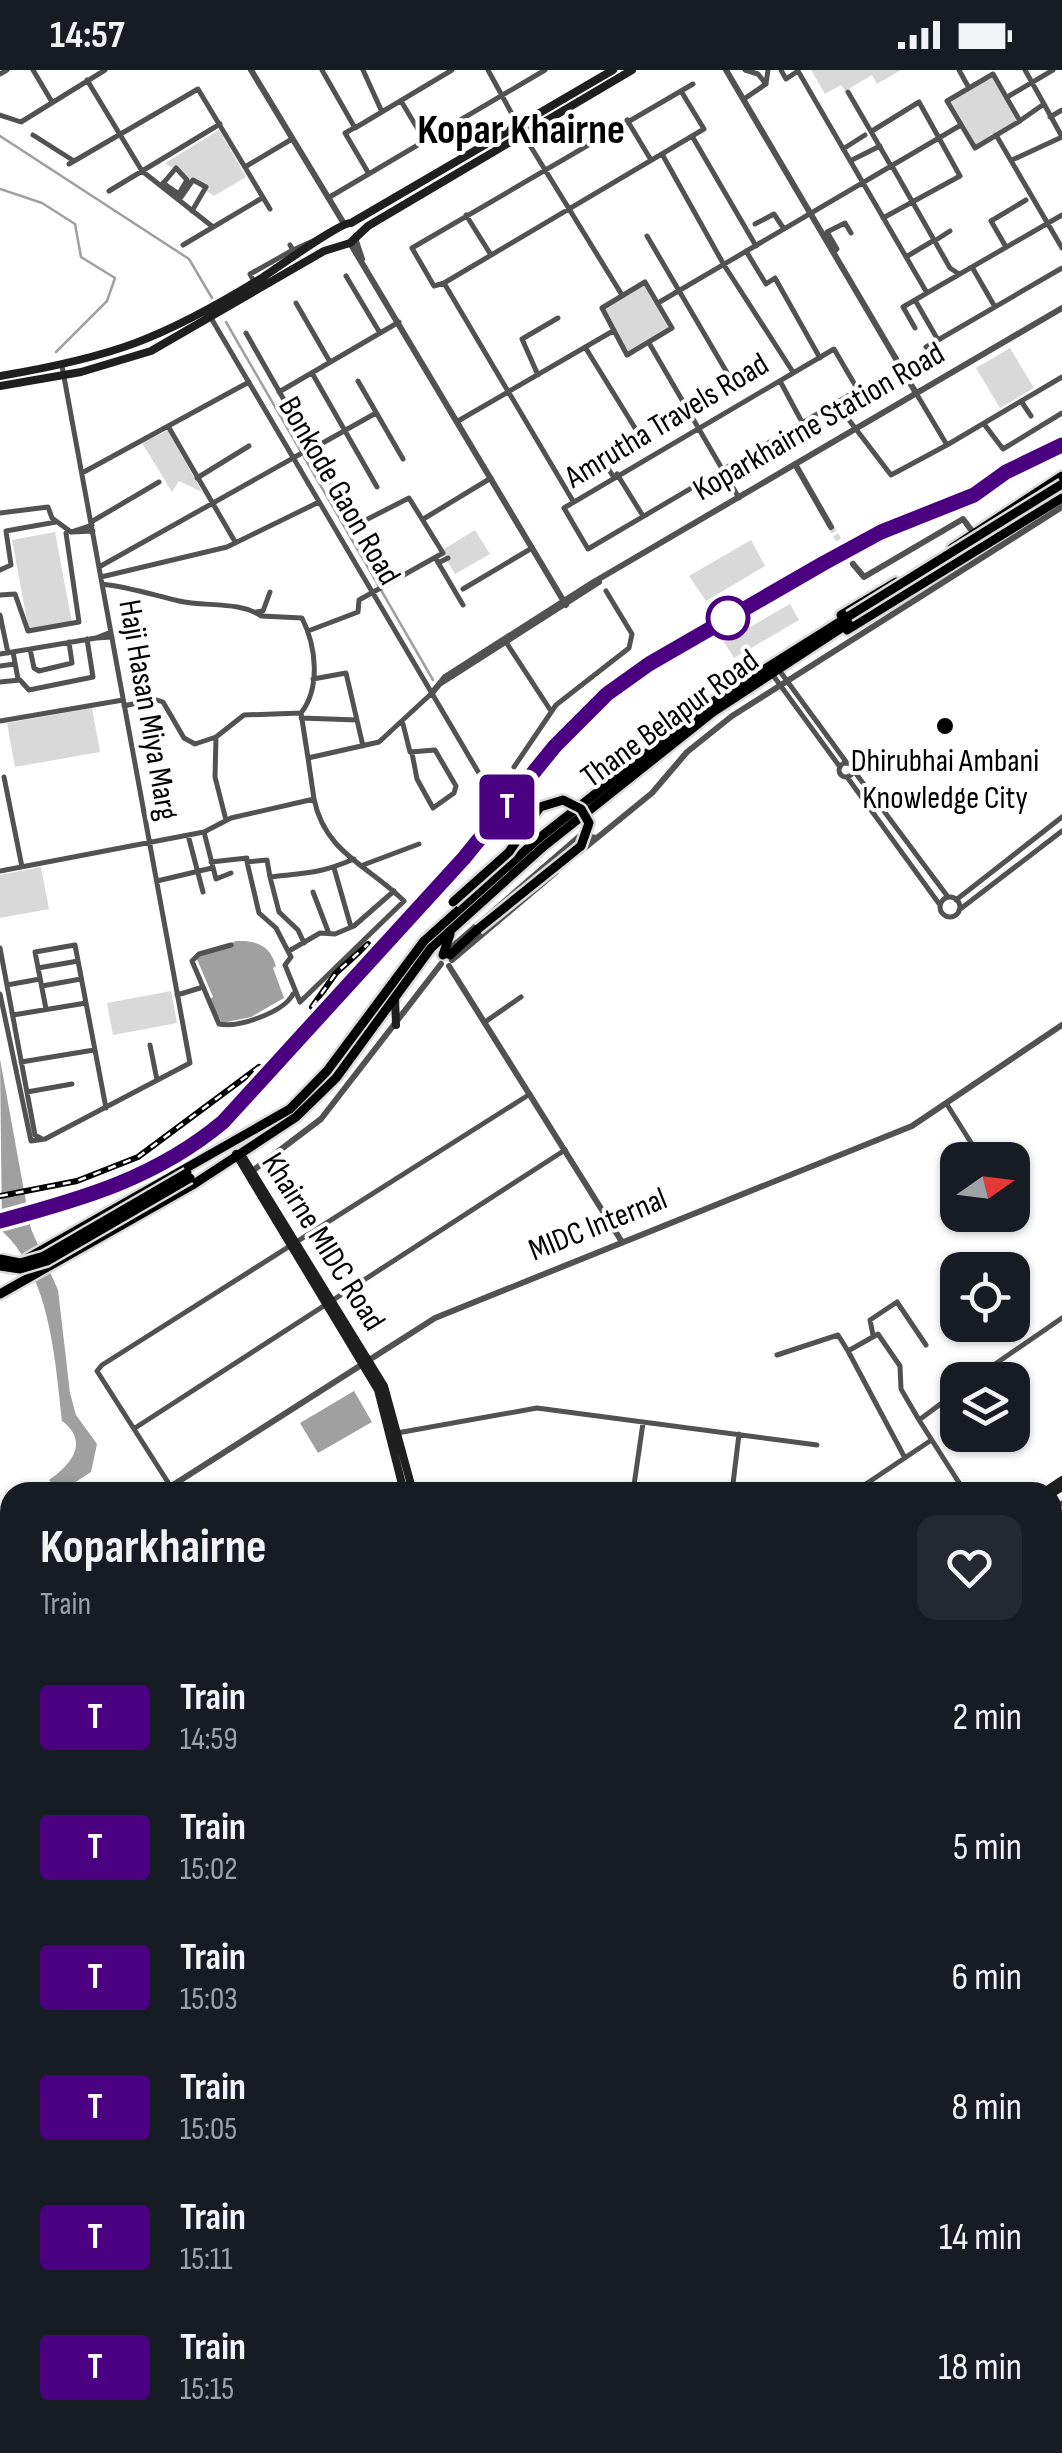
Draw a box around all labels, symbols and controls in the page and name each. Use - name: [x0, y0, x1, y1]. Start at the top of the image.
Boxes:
- text: 14:57: [50, 13, 125, 58]
- district label: Kopar Khairne: [417, 105, 625, 156]
- street label: Koparkhairne Station Road: [686, 334, 952, 510]
- street label: Amrutha Travels Road: [557, 345, 776, 498]
- street label: Bonkode Gaon Road: [269, 390, 409, 592]
- street label: Haji Hasan Miya Marg: [109, 597, 187, 823]
- unlabelled marker: [707, 597, 749, 639]
- street label: Thane Belapur Road: [574, 642, 766, 796]
- marker: Dhirubhai Ambani Knowledge City: [934, 715, 956, 737]
- place label: Dhirubhai Ambani Knowledge City: [851, 742, 1039, 818]
- line badge: T: [474, 774, 540, 840]
- text: T: [499, 786, 515, 829]
- north arrow: [940, 1142, 1030, 1232]
- map controls: [940, 1142, 1030, 1452]
- street label: Khairne MIDC Road: [253, 1146, 393, 1338]
- street label: MIDC Internal: [523, 1180, 673, 1270]
- button: locate: [940, 1252, 1030, 1342]
- button: layers: [940, 1362, 1030, 1452]
- button: heart: [917, 1515, 1022, 1620]
- text: Koparkhairne: [40, 1519, 267, 1576]
- text: Train: [40, 1585, 91, 1624]
- text: Train: [180, 1675, 246, 1720]
- text: 2 min: [953, 1695, 1022, 1740]
- text: T: [87, 1696, 103, 1739]
- text: 14:59: [180, 1720, 238, 1759]
- text: Train: [180, 1805, 246, 1850]
- text: 5 min: [953, 1825, 1022, 1870]
- text: T: [87, 1826, 103, 1869]
- text: 15:02: [180, 1850, 238, 1889]
- text: Train: [180, 1935, 246, 1980]
- text: 6 min: [952, 1955, 1022, 2000]
- text: T: [87, 1956, 103, 1999]
- text: 15:03: [180, 1980, 238, 2019]
- text: Train: [180, 2065, 246, 2110]
- text: 8 min: [952, 2085, 1022, 2130]
- text: T: [87, 2086, 103, 2129]
- text: 15:05: [180, 2110, 237, 2149]
- text: Train: [180, 2195, 246, 2240]
- text: 14 min: [939, 2215, 1022, 2260]
- text: T: [87, 2216, 103, 2259]
- text: 15:11: [180, 2240, 232, 2279]
- text: Train: [180, 2325, 246, 2370]
- text: 18 min: [938, 2345, 1022, 2390]
- text: T: [87, 2346, 103, 2389]
- text: 15:15: [180, 2370, 234, 2409]

